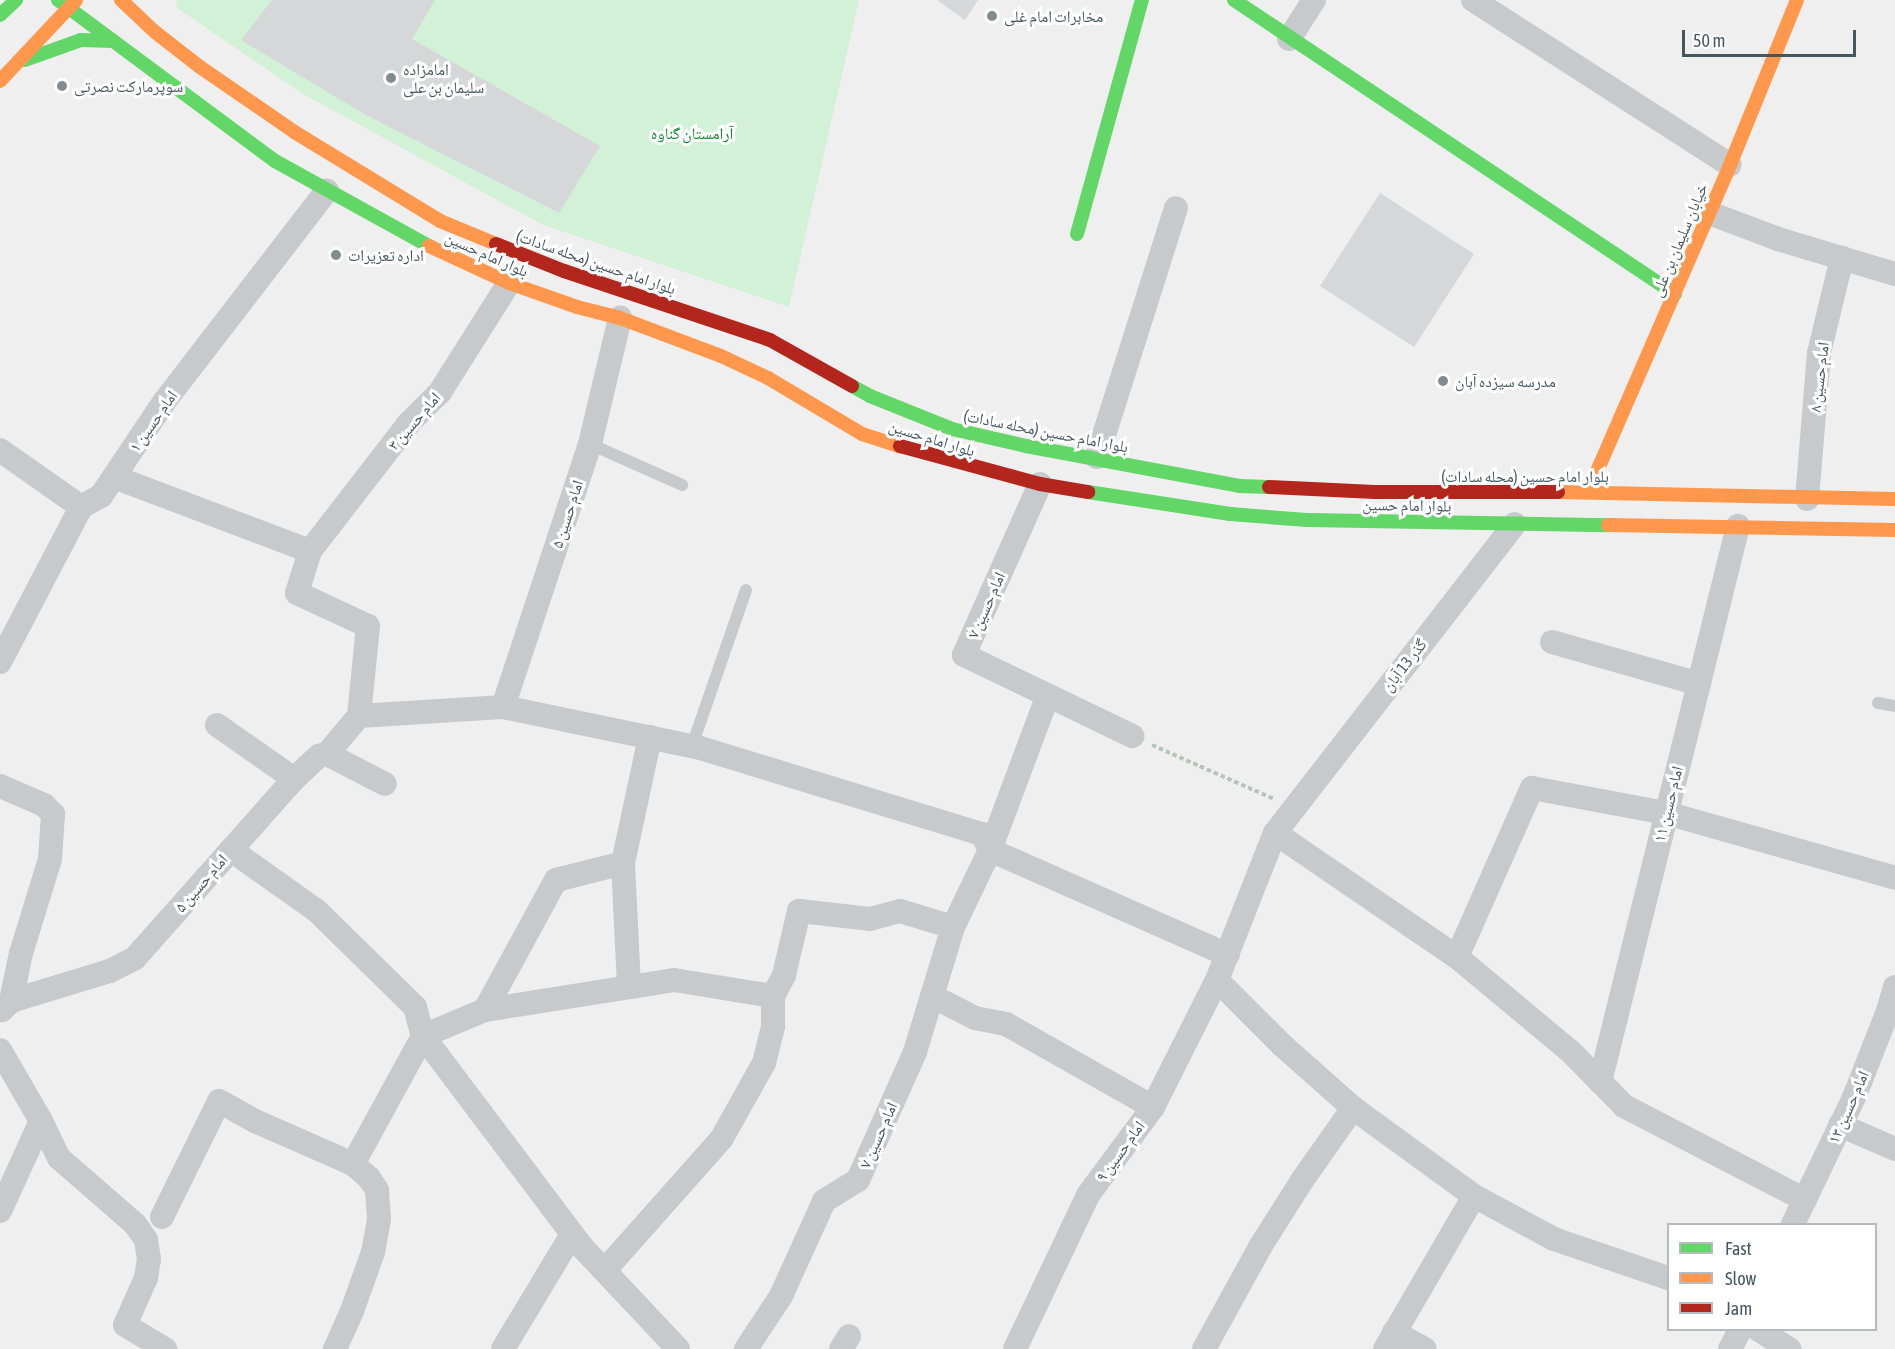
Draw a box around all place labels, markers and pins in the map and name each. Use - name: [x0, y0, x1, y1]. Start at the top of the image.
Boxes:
- place label: مخابرات امام غلی: [1004, 6, 1103, 26]
- marker: مخابرات امام غلی: [985, 9, 999, 23]
- place label: امامزاده سلیمان بن علی: [403, 59, 484, 97]
- marker: امامزاده سلیمان بن علی: [384, 71, 398, 85]
- place label: سوپرمارکت نصرتی: [74, 76, 183, 96]
- marker: سوپرمارکت نصرتی: [55, 79, 69, 93]
- place label: اداره تعزیرات: [348, 245, 424, 265]
- marker: اداره تعزیرات: [329, 248, 343, 262]
- place label: مدرسه سیزده آبان: [1455, 371, 1556, 391]
- marker: مدرسه سیزده آبان: [1436, 374, 1450, 388]

